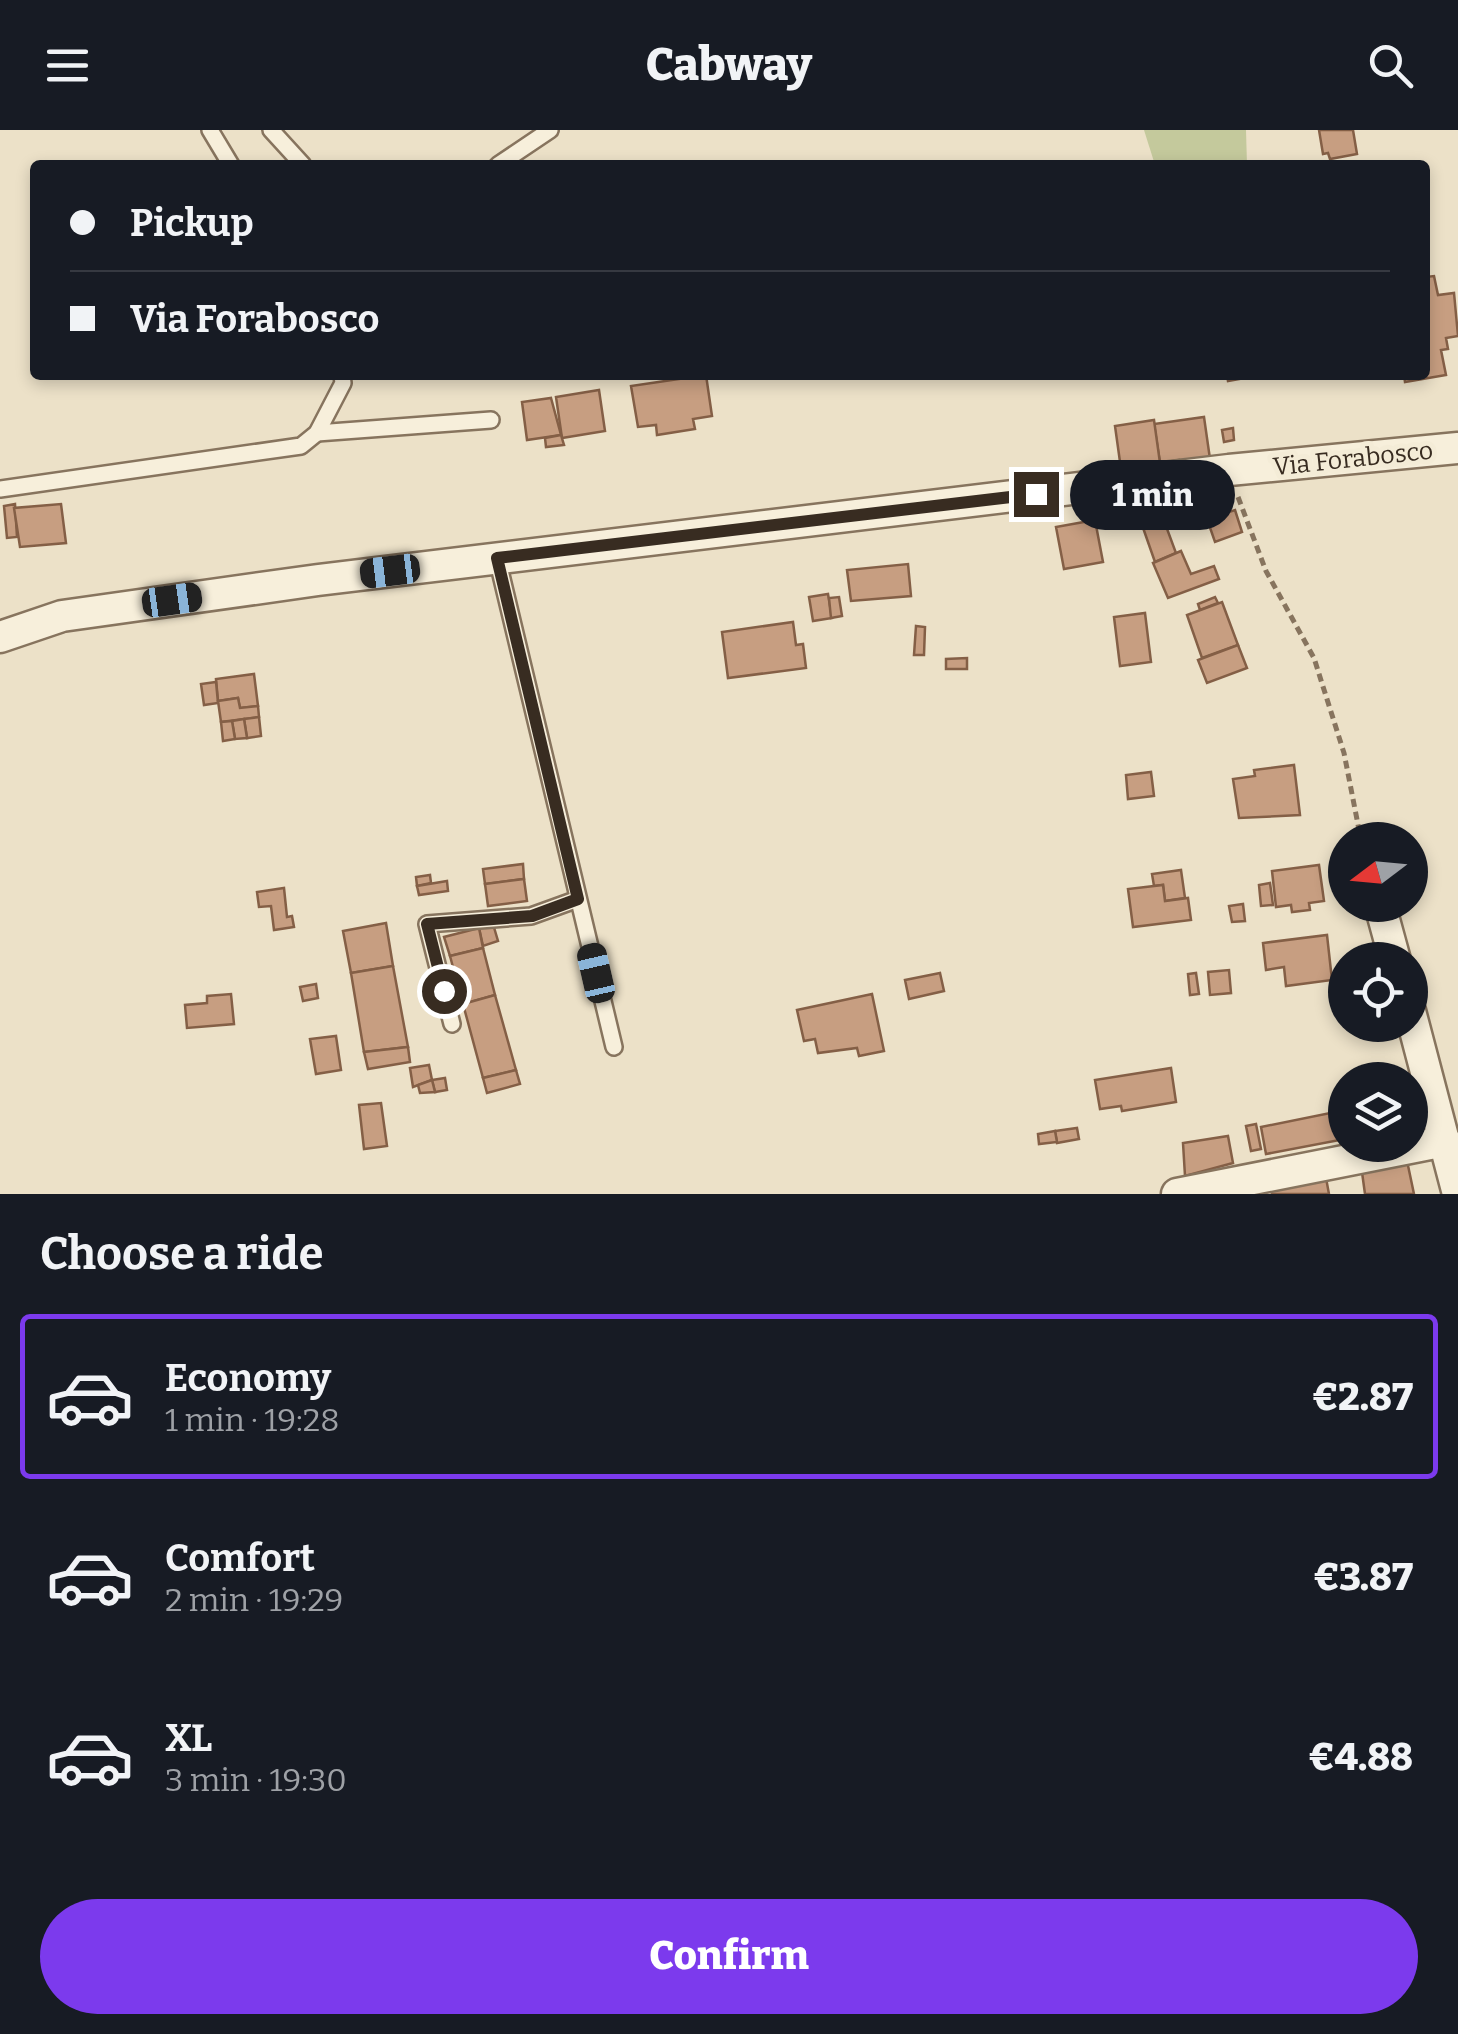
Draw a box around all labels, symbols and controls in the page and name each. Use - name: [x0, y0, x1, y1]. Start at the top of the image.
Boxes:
- icon: menu: [40, 38, 95, 93]
- text: Cabway: [646, 38, 812, 92]
- icon: search: [1363, 38, 1418, 93]
- text: Pickup: [130, 200, 254, 246]
- text: Via Forabosco: [130, 296, 379, 342]
- street label: Via Forabosco: [1272, 436, 1435, 482]
- callout: 1 min: [1071, 459, 1236, 529]
- route end: [1014, 472, 1059, 517]
- text: 1 min: [1112, 476, 1193, 514]
- car: [358, 552, 422, 590]
- car: [140, 581, 204, 619]
- north arrow: [1328, 822, 1428, 922]
- map controls: [1328, 822, 1428, 1162]
- car: [575, 940, 617, 1006]
- button: locate: [1328, 942, 1428, 1042]
- route start: [422, 969, 467, 1014]
- button: layers: [1328, 1062, 1428, 1162]
- text: Choose a ride: [40, 1227, 323, 1281]
- icon: car: [45, 1352, 135, 1442]
- text: Economy: [165, 1355, 331, 1401]
- text: €2.87: [1312, 1374, 1413, 1420]
- text: 1 min · 19:28: [165, 1401, 339, 1439]
- icon: car: [45, 1532, 135, 1622]
- text: Comfort: [165, 1535, 315, 1581]
- text: €3.87: [1313, 1554, 1413, 1600]
- text: 2 min · 19:29: [165, 1581, 343, 1619]
- icon: car: [45, 1712, 135, 1802]
- text: XL: [165, 1715, 212, 1761]
- text: €4.88: [1309, 1734, 1413, 1780]
- text: 3 min · 19:30: [165, 1761, 347, 1799]
- button: Confirm: [40, 1899, 1418, 2014]

